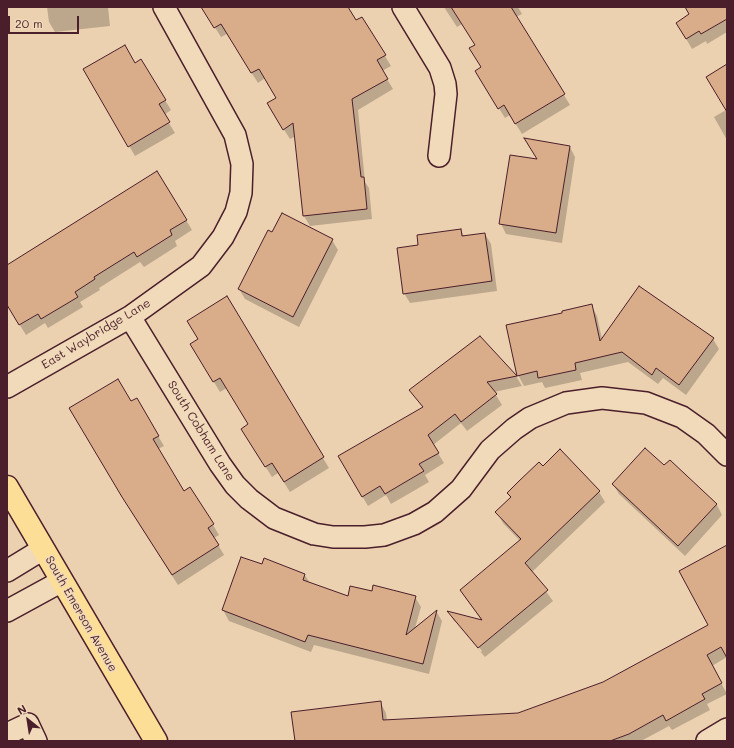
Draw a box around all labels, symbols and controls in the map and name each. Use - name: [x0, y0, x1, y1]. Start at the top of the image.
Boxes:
- scale bar: [10, 8, 81, 34]
- text: 20 m: [15, 15, 43, 31]
- street label: East Waybridge Lane: [39, 296, 153, 372]
- street label: South Cobham Lane: [164, 378, 238, 484]
- street label: South Emerson Avenue: [42, 554, 120, 674]
- north arrow: [8, 700, 48, 740]
- text: N: [14, 701, 29, 718]

